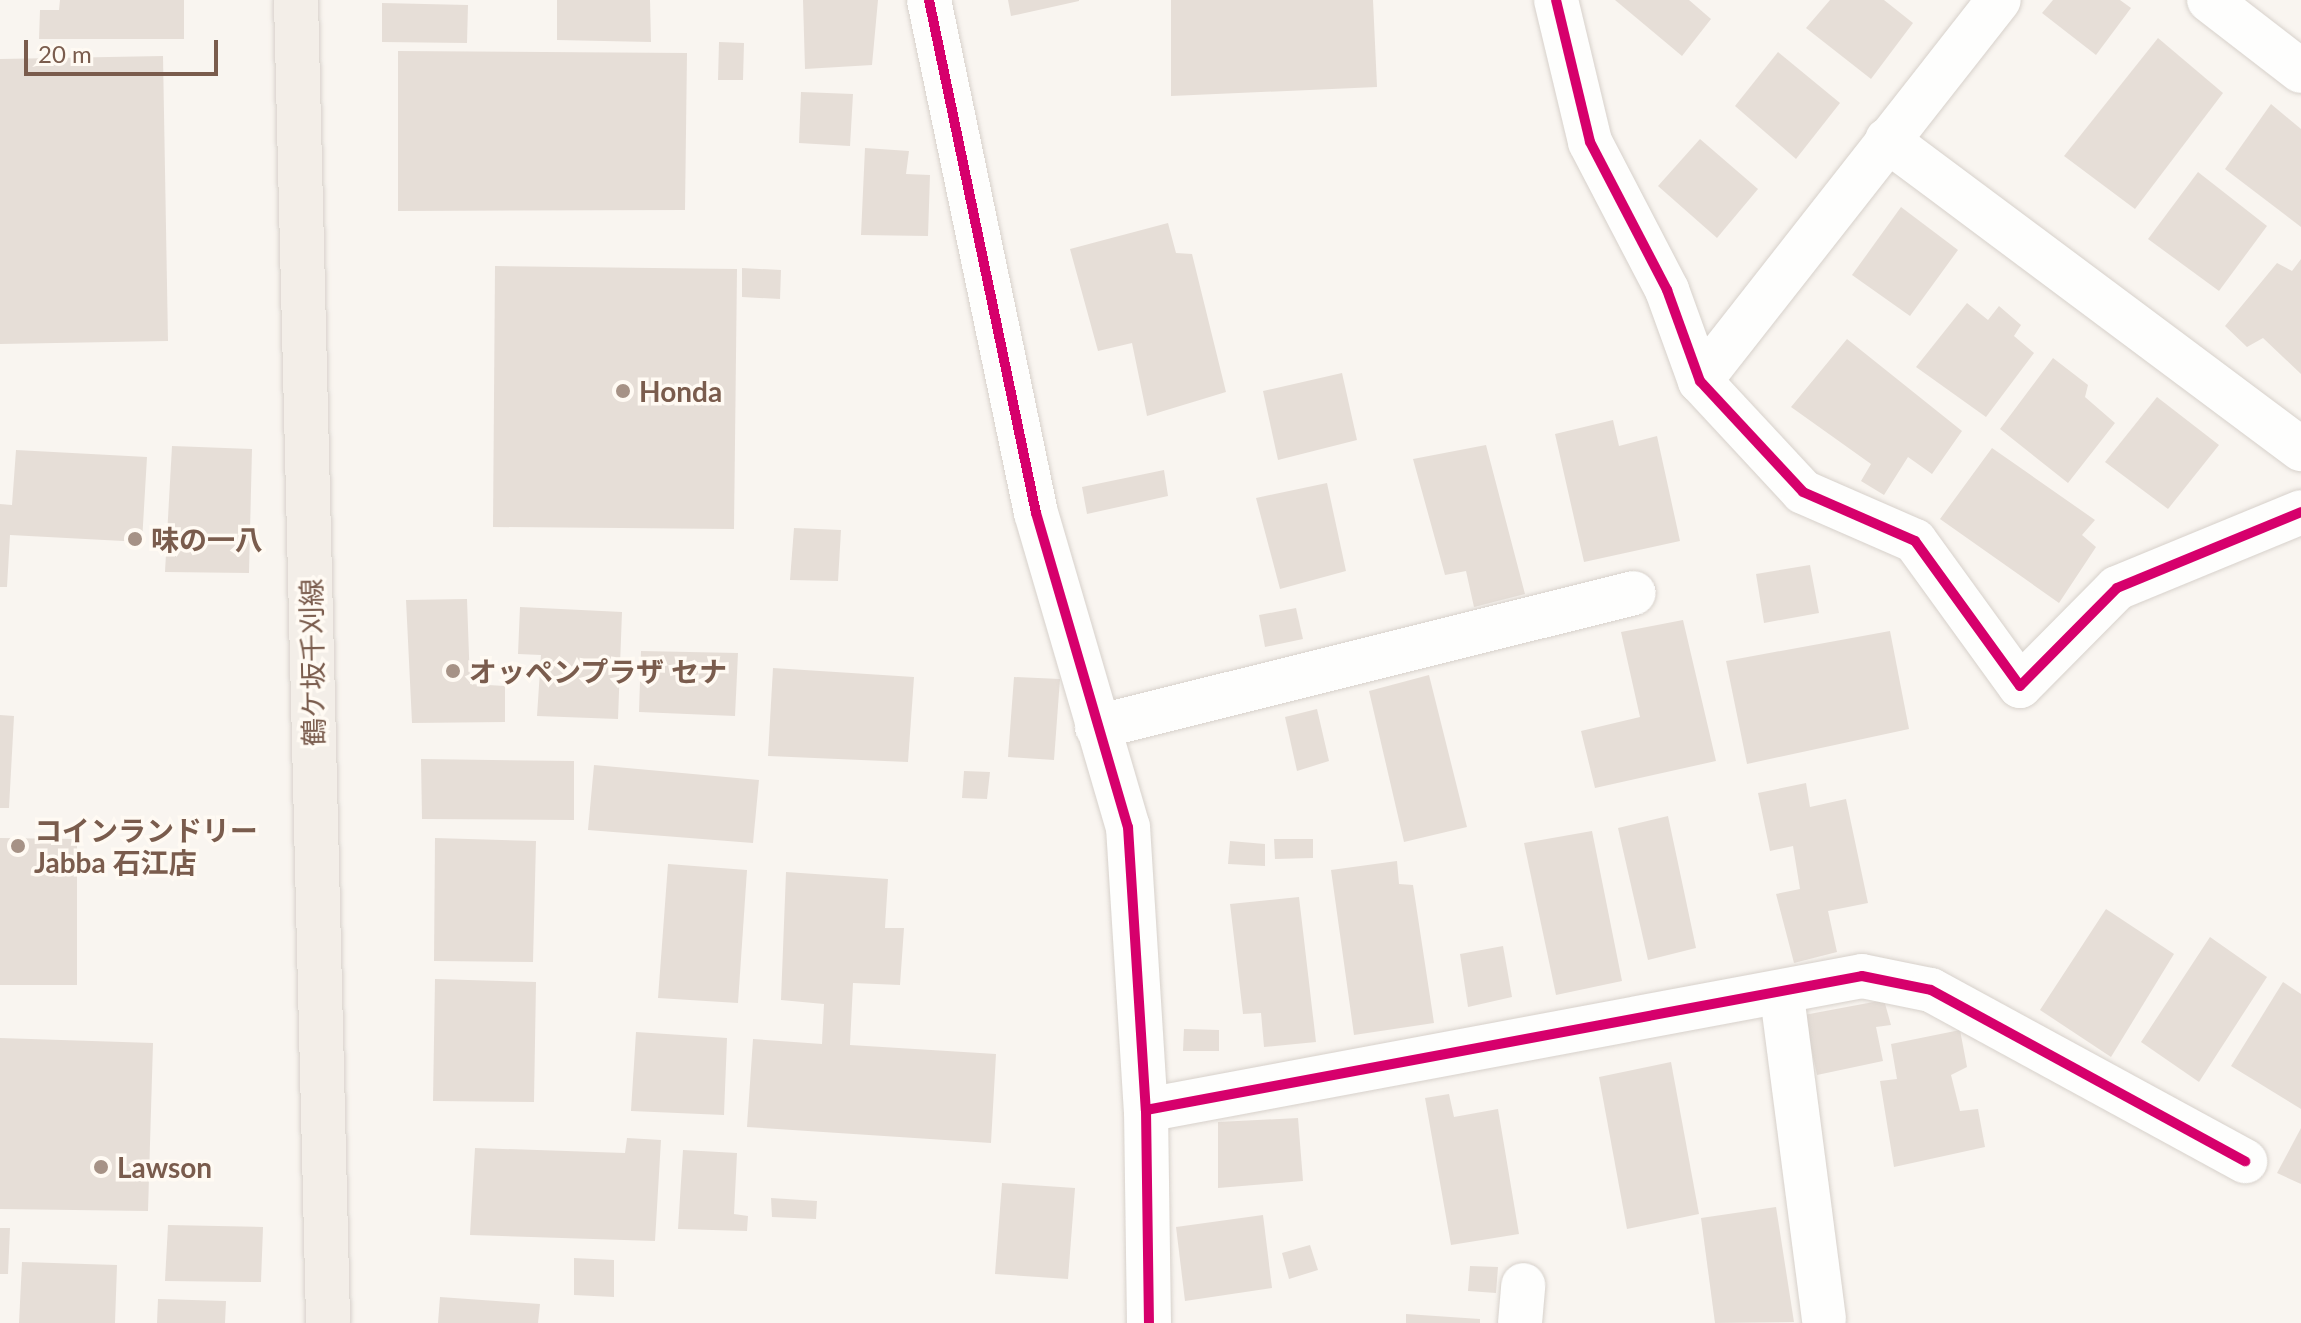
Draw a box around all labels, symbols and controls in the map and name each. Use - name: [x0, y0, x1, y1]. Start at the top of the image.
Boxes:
- scale bar: [28, 24, 222, 74]
- text: 20 m: [38, 39, 92, 68]
- place label: Honda: [639, 374, 722, 408]
- marker: Honda: [614, 382, 632, 400]
- place label: 味の一八: [151, 522, 263, 556]
- marker: 味の一八: [126, 530, 144, 548]
- street label: 鶴ケ坂千刈線: [294, 578, 330, 746]
- place label: オッペンプラザ セナ: [469, 654, 728, 688]
- marker: オッペンプラザ セナ: [444, 662, 462, 680]
- place label: コインランドリー Jabba 石江店: [34, 813, 258, 879]
- marker: コインランドリー Jabba 石江店: [9, 837, 27, 855]
- place label: Lawson: [117, 1150, 212, 1184]
- marker: Lawson: [92, 1158, 110, 1176]

